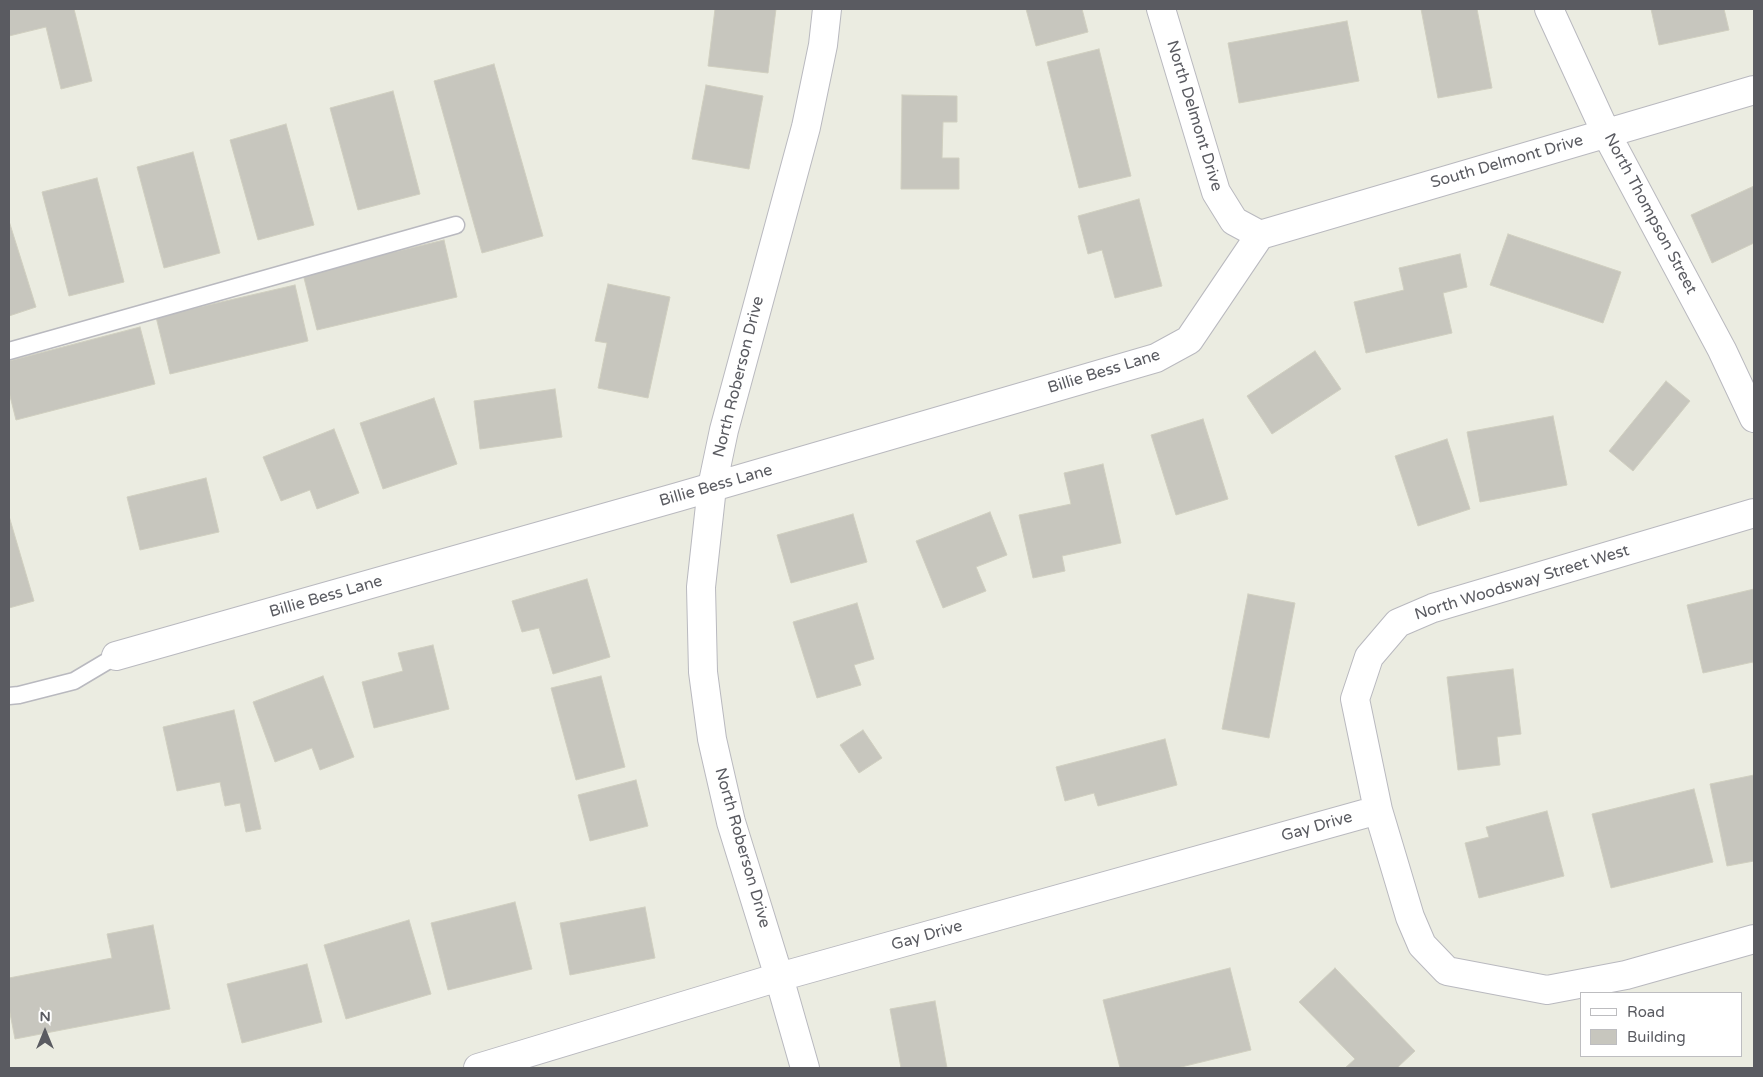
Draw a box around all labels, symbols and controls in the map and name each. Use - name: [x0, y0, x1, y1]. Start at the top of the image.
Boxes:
- street label: North Delmont Drive: [1162, 38, 1226, 194]
- street label: North Thompson Street: [1599, 130, 1701, 298]
- street label: South Delmont Drive: [1429, 131, 1585, 193]
- street label: North Roberson Drive: [710, 294, 768, 460]
- street label: Billie Bess Lane: [1045, 346, 1163, 398]
- street label: Billie Bess Lane: [657, 461, 775, 511]
- street label: North Woodsway Street West: [1412, 541, 1632, 625]
- street label: Billie Bess Lane: [267, 572, 385, 622]
- street label: North Roberson Drive: [710, 766, 774, 930]
- street label: Gay Drive: [1279, 808, 1355, 846]
- street label: Gay Drive: [889, 917, 965, 955]
- legend: [1580, 992, 1743, 1057]
- text: Road: [1627, 1003, 1665, 1021]
- north arrow: [20, 1007, 70, 1057]
- text: N: [39, 1008, 51, 1025]
- text: Building: [1627, 1028, 1686, 1046]

